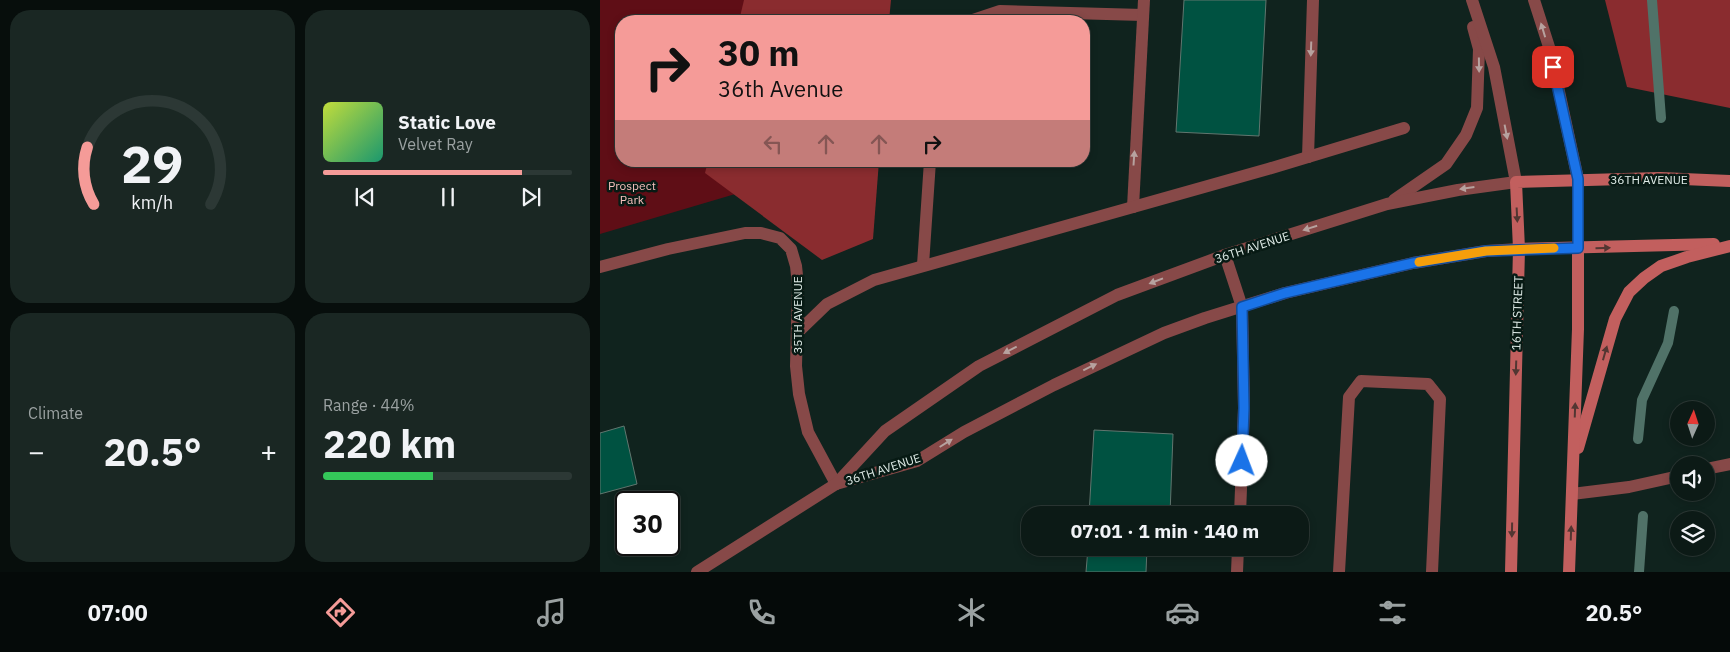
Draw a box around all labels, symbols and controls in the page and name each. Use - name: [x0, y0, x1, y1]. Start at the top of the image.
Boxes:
- one-way arrow: [1539, 22, 1547, 37]
- text: 30 m: [718, 30, 800, 76]
- icon: right: [635, 35, 700, 100]
- one-way arrow: [1307, 41, 1315, 57]
- pin: [1532, 46, 1574, 88]
- icon: arrive: [1539, 53, 1567, 81]
- one-way arrow: [1475, 57, 1483, 73]
- text: 36th Avenue: [718, 74, 843, 103]
- text: Static Love: [398, 110, 496, 134]
- one-way arrow: [1503, 124, 1511, 140]
- text: 29: [121, 130, 184, 197]
- icon: left: [759, 130, 787, 158]
- icon: ahead: [812, 130, 840, 158]
- icon: ahead: [865, 130, 893, 158]
- icon: right: [918, 130, 946, 158]
- text: Velvet Ray: [398, 134, 473, 154]
- one-way arrow: [1131, 150, 1139, 166]
- street label: 36TH AVENUE: [1610, 172, 1688, 187]
- park label: Prospect Park: [608, 178, 656, 207]
- icon: previous: [351, 183, 379, 211]
- icon: pause: [434, 183, 462, 211]
- icon: next: [517, 183, 545, 211]
- one-way arrow: [1459, 184, 1475, 192]
- text: km/h: [132, 191, 174, 214]
- one-way arrow: [1514, 208, 1522, 224]
- one-way arrow: [1302, 224, 1317, 232]
- street label: 36TH AVENUE: [1213, 228, 1291, 266]
- one-way arrow: [1595, 243, 1611, 251]
- street label: 16TH STREET: [1508, 275, 1526, 351]
- street label: 35TH AVENUE: [790, 276, 805, 354]
- one-way arrow: [1149, 278, 1164, 285]
- one-way arrow: [1003, 346, 1017, 354]
- one-way arrow: [1601, 346, 1609, 361]
- one-way arrow: [1512, 360, 1520, 376]
- one-way arrow: [1082, 363, 1097, 372]
- text: Range · 44%: [323, 395, 415, 415]
- north arrow: [1670, 401, 1715, 446]
- map controls: [1670, 401, 1715, 556]
- one-way arrow: [1571, 402, 1579, 418]
- text: Climate: [28, 403, 83, 423]
- text: 220 km: [323, 419, 456, 468]
- text: 20.5°: [103, 427, 202, 476]
- text: −: [28, 433, 45, 470]
- text: +: [260, 433, 277, 470]
- position arrow: [1215, 434, 1267, 486]
- one-way arrow: [939, 439, 953, 448]
- street label: 36TH AVENUE: [844, 450, 922, 488]
- button: sound: [1670, 456, 1715, 501]
- speed limit sign: 30: [615, 491, 680, 556]
- button: layers: [1670, 511, 1715, 556]
- text: 07:01 · 1 min · 140 m: [1071, 519, 1259, 543]
- one-way arrow: [1508, 523, 1516, 539]
- one-way arrow: [1567, 525, 1575, 541]
- icon: directions: [323, 595, 358, 630]
- icon: music: [534, 595, 569, 630]
- icon: phone: [744, 595, 779, 630]
- icon: climate: [954, 595, 989, 630]
- icon: car: [1165, 595, 1200, 630]
- icon: filters: [1375, 595, 1410, 630]
- text: 07:00: [88, 598, 148, 627]
- text: 20.5°: [1585, 598, 1642, 627]

